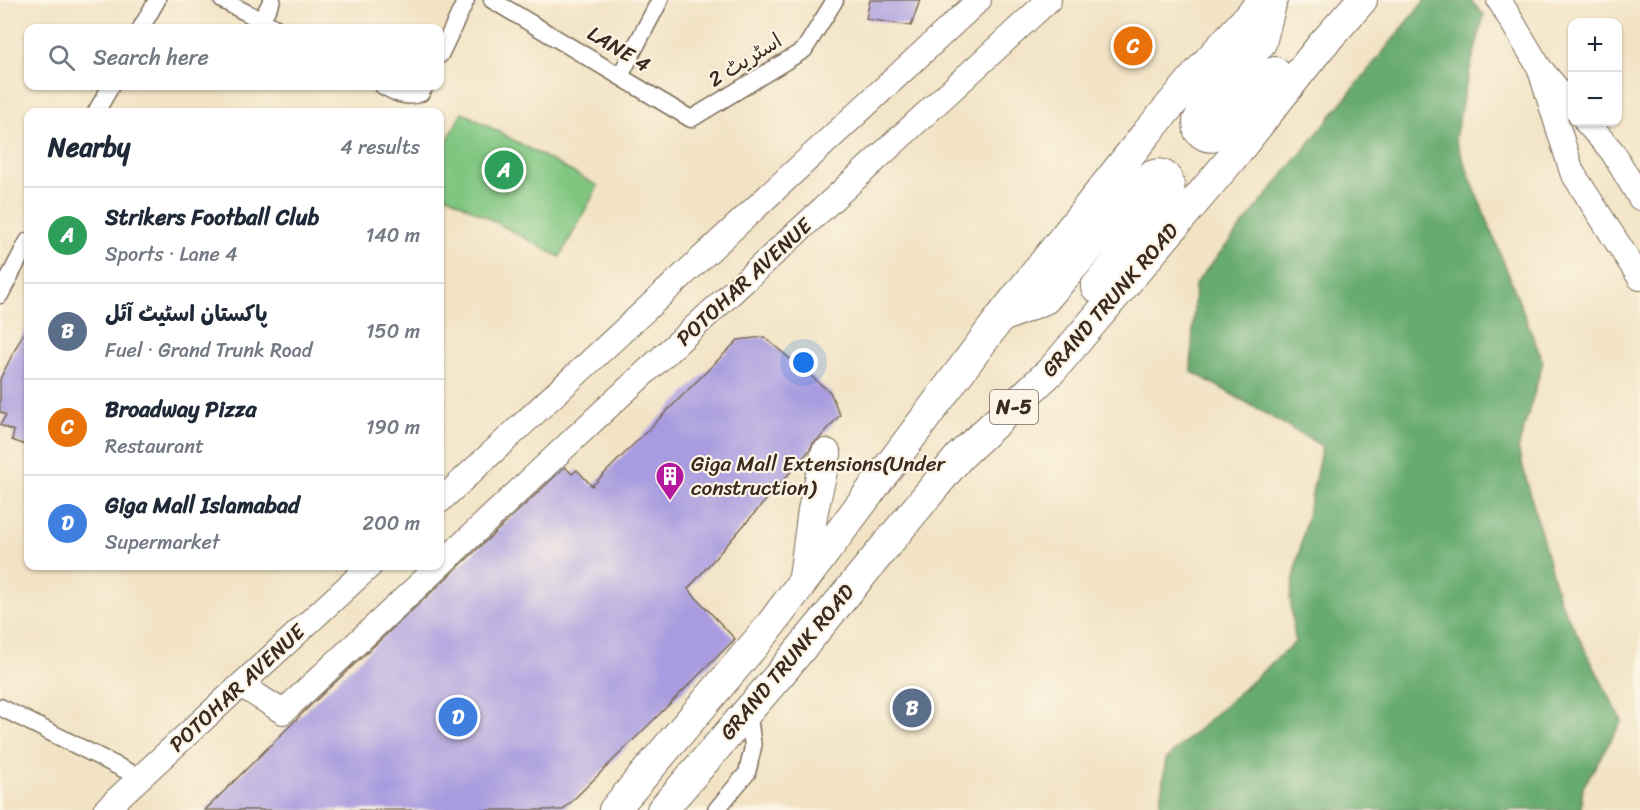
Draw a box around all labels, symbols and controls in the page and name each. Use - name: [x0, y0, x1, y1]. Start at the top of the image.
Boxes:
- street label: LANE 4: [580, 15, 658, 83]
- map controls: [1568, 18, 1622, 126]
- button: +: [1568, 18, 1622, 72]
- street label: اسٹریٹ 2: [700, 22, 790, 98]
- search box: [24, 24, 444, 90]
- pin: C: [1114, 24, 1152, 68]
- text: Search here: [93, 38, 209, 77]
- icon: search: [45, 41, 78, 74]
- button: −: [1568, 72, 1622, 126]
- text: Nearby: [48, 124, 130, 170]
- text: 4 results: [340, 130, 420, 165]
- pin: A: [484, 148, 524, 192]
- text: Strikers Football Club: [105, 198, 319, 237]
- street label: POTOHAR AVENUE: [667, 207, 822, 356]
- street label: GRAND TRUNK ROAD: [1032, 214, 1189, 386]
- text: A: [61, 218, 74, 253]
- text: 140 m: [366, 218, 420, 253]
- text: Sports · Lane 4: [105, 237, 238, 272]
- text: پاکستان اسٹیٹ آئل: [105, 294, 268, 333]
- text: B: [61, 314, 74, 349]
- text: 150 m: [366, 314, 420, 349]
- text: Fuel · Grand Trunk Road: [105, 333, 312, 368]
- your location: [789, 348, 818, 377]
- text: Broadway Pizza: [105, 390, 256, 429]
- road number: N-5: [990, 390, 1038, 424]
- text: C: [61, 410, 74, 445]
- text: 190 m: [366, 410, 420, 445]
- text: Restaurant: [105, 429, 204, 464]
- place label: Giga Mall Extensions(Under construction): [691, 445, 946, 507]
- building icon: Giga Mall Extensions(Under construction): [654, 460, 686, 502]
- text: Giga Mall Islamabad: [105, 486, 300, 525]
- text: D: [62, 506, 73, 541]
- text: 200 m: [363, 506, 420, 541]
- text: Supermarket: [105, 525, 220, 560]
- street label: GRAND TRUNK ROAD: [710, 575, 865, 749]
- street label: POTOHAR AVENUE: [160, 613, 315, 762]
- pin: B: [892, 686, 932, 730]
- pin: D: [438, 694, 478, 740]

